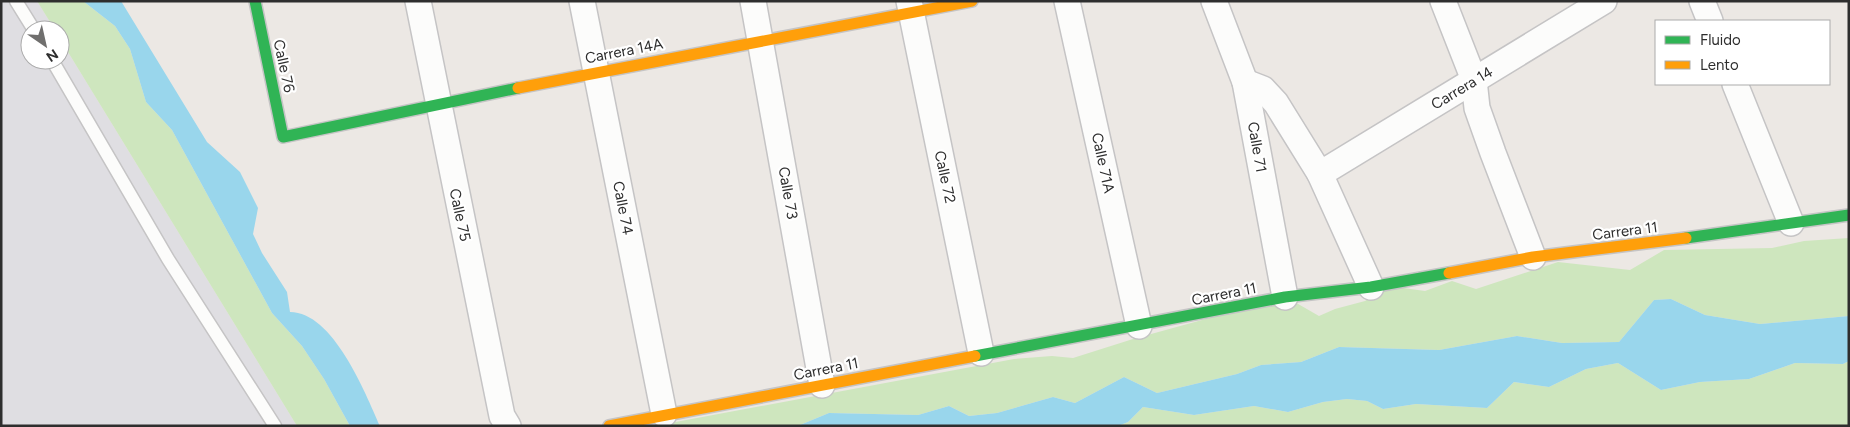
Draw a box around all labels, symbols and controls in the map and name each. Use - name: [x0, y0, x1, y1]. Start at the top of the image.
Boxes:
- north arrow: [20, 20, 70, 70]
- legend: [1655, 20, 1830, 85]
- text: Fluido: [1700, 31, 1741, 49]
- street label: Carrera 14A: [584, 35, 664, 67]
- street label: Calle 76: [270, 38, 298, 95]
- text: N: [43, 45, 61, 65]
- text: Lento: [1700, 56, 1739, 74]
- street label: Carrera 14: [1428, 63, 1496, 113]
- street label: Calle 71: [1244, 120, 1270, 174]
- street label: Calle 71A: [1088, 131, 1118, 195]
- street label: Calle 72: [931, 149, 959, 205]
- street label: Calle 73: [775, 165, 801, 221]
- street label: Calle 74: [609, 180, 637, 236]
- street label: Calle 75: [446, 187, 474, 243]
- street label: Carrera 11: [1591, 218, 1659, 244]
- street label: Carrera 11: [1190, 279, 1258, 309]
- street label: Carrera 11: [792, 354, 860, 384]

